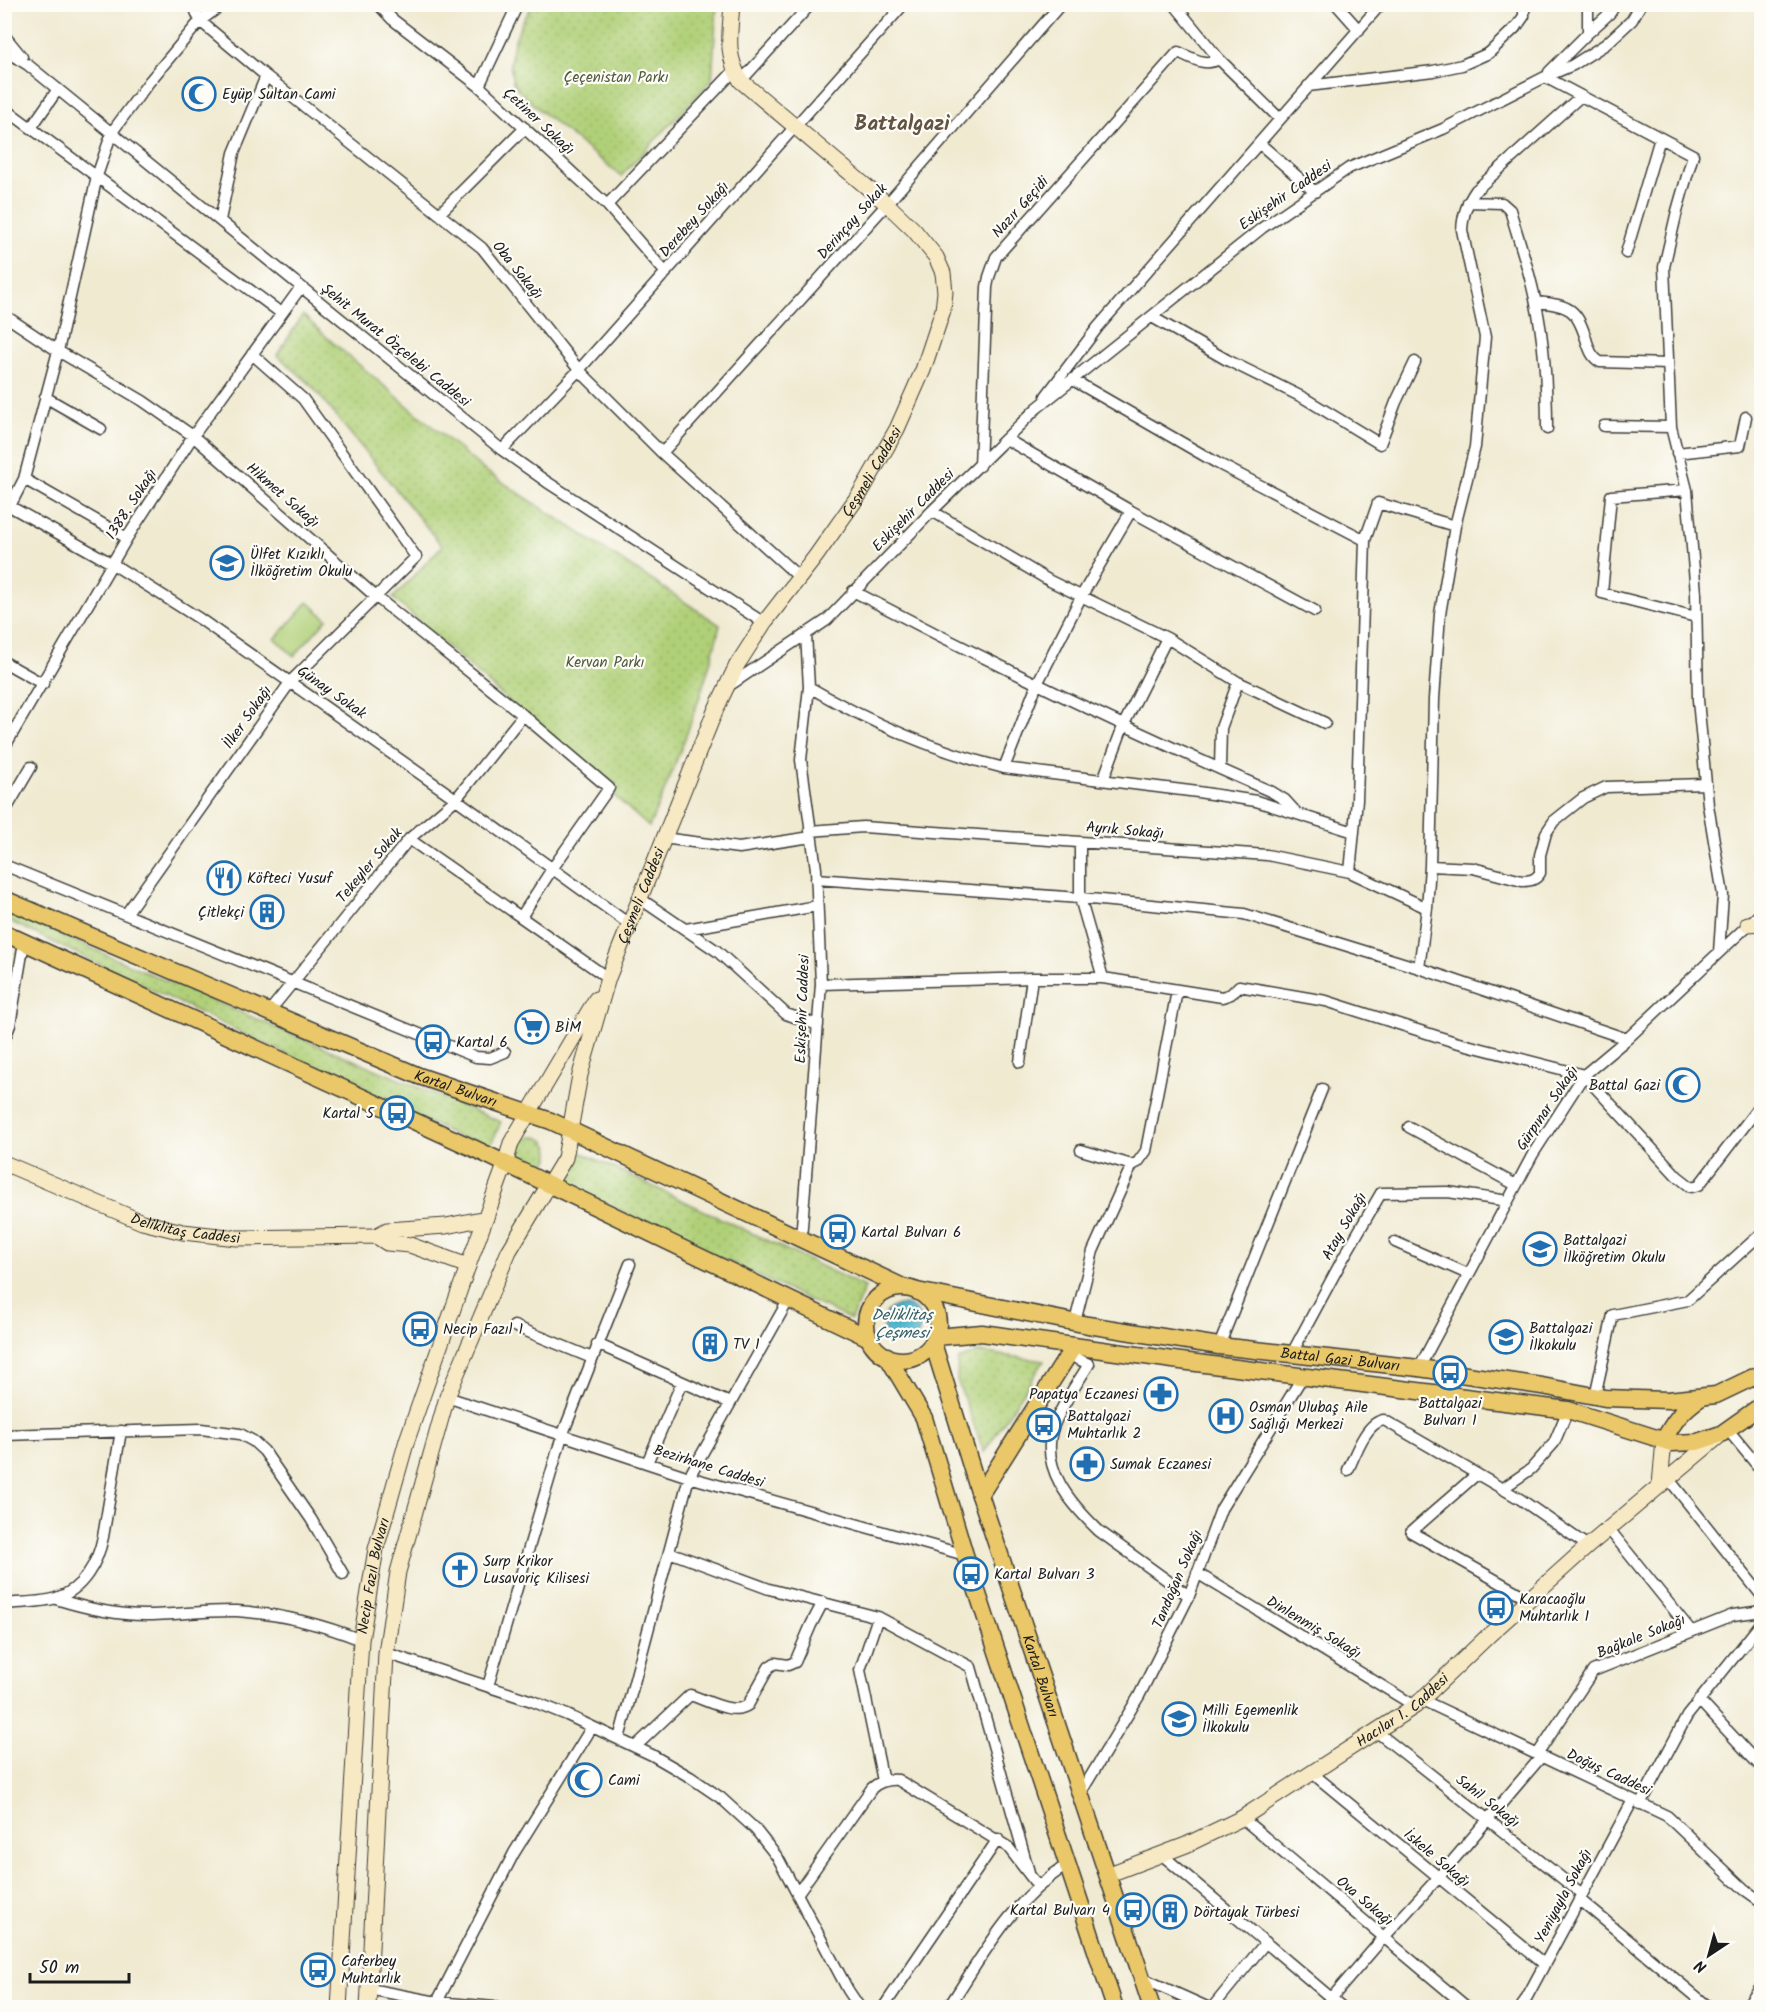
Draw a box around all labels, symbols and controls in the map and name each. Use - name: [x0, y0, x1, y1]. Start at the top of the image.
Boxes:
- park label: Çeçenistan Parkı: [563, 66, 669, 90]
- mosque icon: Eyüp Sultan Cami: [181, 76, 217, 112]
- street label: Çetiner Sokağı: [497, 82, 580, 161]
- place label: Eyüp Sultan Cami: [222, 83, 337, 107]
- district label: Battalgazi: [854, 108, 950, 141]
- street label: Eskişehir Caddesi: [1234, 154, 1338, 237]
- street label: Nazır Geçidi: [986, 170, 1056, 244]
- street label: Derebey Sokağı: [654, 176, 736, 263]
- street label: Derinçay Sokak: [812, 177, 894, 265]
- street label: Oba Sokağı: [486, 236, 549, 305]
- street label: Şehit Murat Özçelebi Caddesi: [316, 278, 476, 415]
- street label: Çeşmeli Caddesi: [836, 421, 910, 523]
- street label: Hikmet Sokağı: [240, 457, 325, 535]
- street label: Eskişehir Caddesi: [867, 463, 962, 558]
- street label: 1388. Sokağı: [100, 464, 164, 545]
- place label: Ülfet Kızıklı İlköğretim Okulu: [250, 543, 353, 584]
- school or university icon: Ülfet Kızıklı İlköğretim Okulu: [209, 545, 245, 581]
- park label: Kervan Parkı: [565, 651, 645, 675]
- street label: Günay Sokak: [292, 660, 372, 726]
- street label: İlker Sokağı: [217, 681, 279, 754]
- street label: Ayrık Sokağı: [1085, 816, 1165, 846]
- street label: Tekeyler Sokak: [331, 822, 409, 909]
- street label: Çeşmeli Caddesi: [612, 843, 672, 948]
- restaurant icon: Köfteci Yusuf: [206, 860, 242, 896]
- place label: Köfteci Yusuf: [247, 867, 334, 891]
- building icon: Çitlekçi: [249, 894, 285, 930]
- place label: Çitlekçi: [198, 901, 245, 925]
- street label: Eskişehir Caddesi: [789, 953, 817, 1064]
- supermarket icon: BİM: [514, 1009, 550, 1045]
- place label: BİM: [555, 1016, 581, 1040]
- bus stop icon: Kartal 6: [415, 1024, 451, 1060]
- place label: Kartal 6: [456, 1031, 508, 1055]
- street label: Gürpınar Sokağı: [1510, 1061, 1585, 1156]
- street label: Kartal Bulvarı: [411, 1064, 500, 1115]
- mosque icon: Battal Gazi: [1665, 1067, 1701, 1103]
- place label: Battal Gazi: [1589, 1074, 1661, 1098]
- bus stop icon: Kartal 5: [379, 1095, 415, 1131]
- place label: Kartal 5: [323, 1102, 375, 1126]
- street label: Atay Sokağı: [1316, 1188, 1374, 1265]
- street label: Deliklitaş Caddesi: [126, 1207, 242, 1251]
- bus stop icon: Kartal Bulvarı 6: [820, 1214, 856, 1250]
- place label: Kartal Bulvarı 6: [861, 1221, 961, 1245]
- place label: Battalgazi İlköğretim Okulu: [1563, 1229, 1666, 1270]
- school or university icon: Battalgazi İlköğretim Okulu: [1522, 1231, 1558, 1267]
- water label: Deliklitaş Çeşmesi: [872, 1303, 935, 1346]
- bus stop icon: Necip Fazıl 1: [402, 1311, 438, 1347]
- place label: Battalgazi İlkokulu: [1529, 1317, 1594, 1358]
- place label: Necip Fazıl 1: [443, 1318, 523, 1342]
- school or university icon: Battalgazi İlkokulu: [1488, 1319, 1524, 1355]
- building icon: TV 1: [692, 1326, 728, 1362]
- place label: TV 1: [733, 1333, 760, 1357]
- street label: Battal Gazi Bulvarı: [1279, 1342, 1401, 1379]
- bus stop icon: Battalgazi Bulvarı 1: [1432, 1355, 1468, 1391]
- pharmacy icon: Papatya Eczanesi: [1143, 1376, 1179, 1412]
- place label: Papatya Eczanesi: [1029, 1383, 1139, 1407]
- place label: Battalgazi Bulvarı 1: [1418, 1392, 1483, 1433]
- place label: Osman Ulubaş Aile Sağlığı Merkezi: [1249, 1396, 1368, 1437]
- hospital icon: Osman Ulubaş Aile Sağlığı Merkezi: [1208, 1398, 1244, 1434]
- place label: Battalgazi Muhtarlık 2: [1067, 1405, 1141, 1446]
- bus stop icon: Battalgazi Muhtarlık 2: [1026, 1407, 1062, 1443]
- street label: Bezirhane Caddesi: [650, 1439, 769, 1496]
- pharmacy icon: Sumak Eczanesi: [1069, 1446, 1105, 1482]
- place label: Sumak Eczanesi: [1110, 1453, 1212, 1477]
- street label: Necip Fazıl Bulvarı: [351, 1515, 397, 1636]
- street label: Tandoğan Sokağı: [1146, 1526, 1210, 1633]
- place label: Surp Krikor Lusavoriç Kilisesi: [483, 1550, 590, 1591]
- church icon: Surp Krikor Lusavoriç Kilisesi: [442, 1552, 478, 1588]
- bus stop icon: Kartal Bulvarı 3: [953, 1556, 989, 1592]
- place label: Kartal Bulvarı 3: [994, 1563, 1095, 1587]
- place label: Karacaoğlu Muhtarlık 1: [1519, 1588, 1590, 1629]
- street label: Dinlenmiş Sokağı: [1261, 1590, 1366, 1666]
- bus stop icon: Karacaoğlu Muhtarlık 1: [1478, 1590, 1514, 1626]
- street label: Bağkale Sokağı: [1593, 1608, 1690, 1666]
- street label: Kartal Bulvarı: [1015, 1632, 1065, 1721]
- street label: Hacılar 1. Caddesi: [1352, 1667, 1456, 1754]
- place label: Milli Egemenlik İlkokulu: [1202, 1699, 1299, 1740]
- school or university icon: Milli Egemenlik İlkokulu: [1161, 1701, 1197, 1737]
- street label: Doğuş Caddesi: [1562, 1743, 1656, 1804]
- mosque icon: Cami: [567, 1762, 603, 1798]
- place label: Cami: [608, 1769, 641, 1793]
- street label: Sahil Sokağı: [1450, 1769, 1525, 1835]
- street label: İskele Sokağı: [1398, 1824, 1475, 1894]
- street label: Yeniyayla Sokağı: [1529, 1845, 1599, 1948]
- street label: Ova Sokağı: [1330, 1871, 1398, 1933]
- bus stop icon: Kartal Bulvarı 4: [1115, 1892, 1151, 1928]
- building icon: Dörtayak Türbesi: [1152, 1894, 1188, 1930]
- place label: Kartal Bulvarı 4: [1010, 1899, 1110, 1923]
- place label: Dörtayak Türbesi: [1193, 1901, 1301, 1925]
- north arrow: [1679, 1925, 1739, 1985]
- scale bar: [30, 1946, 129, 1984]
- place label: Caferbey Muhtarlık: [341, 1950, 401, 1991]
- bus stop icon: Caferbey Muhtarlık: [300, 1952, 336, 1988]
- text: N: [1690, 1953, 1713, 1979]
- text: 50 m: [39, 1954, 79, 1983]

